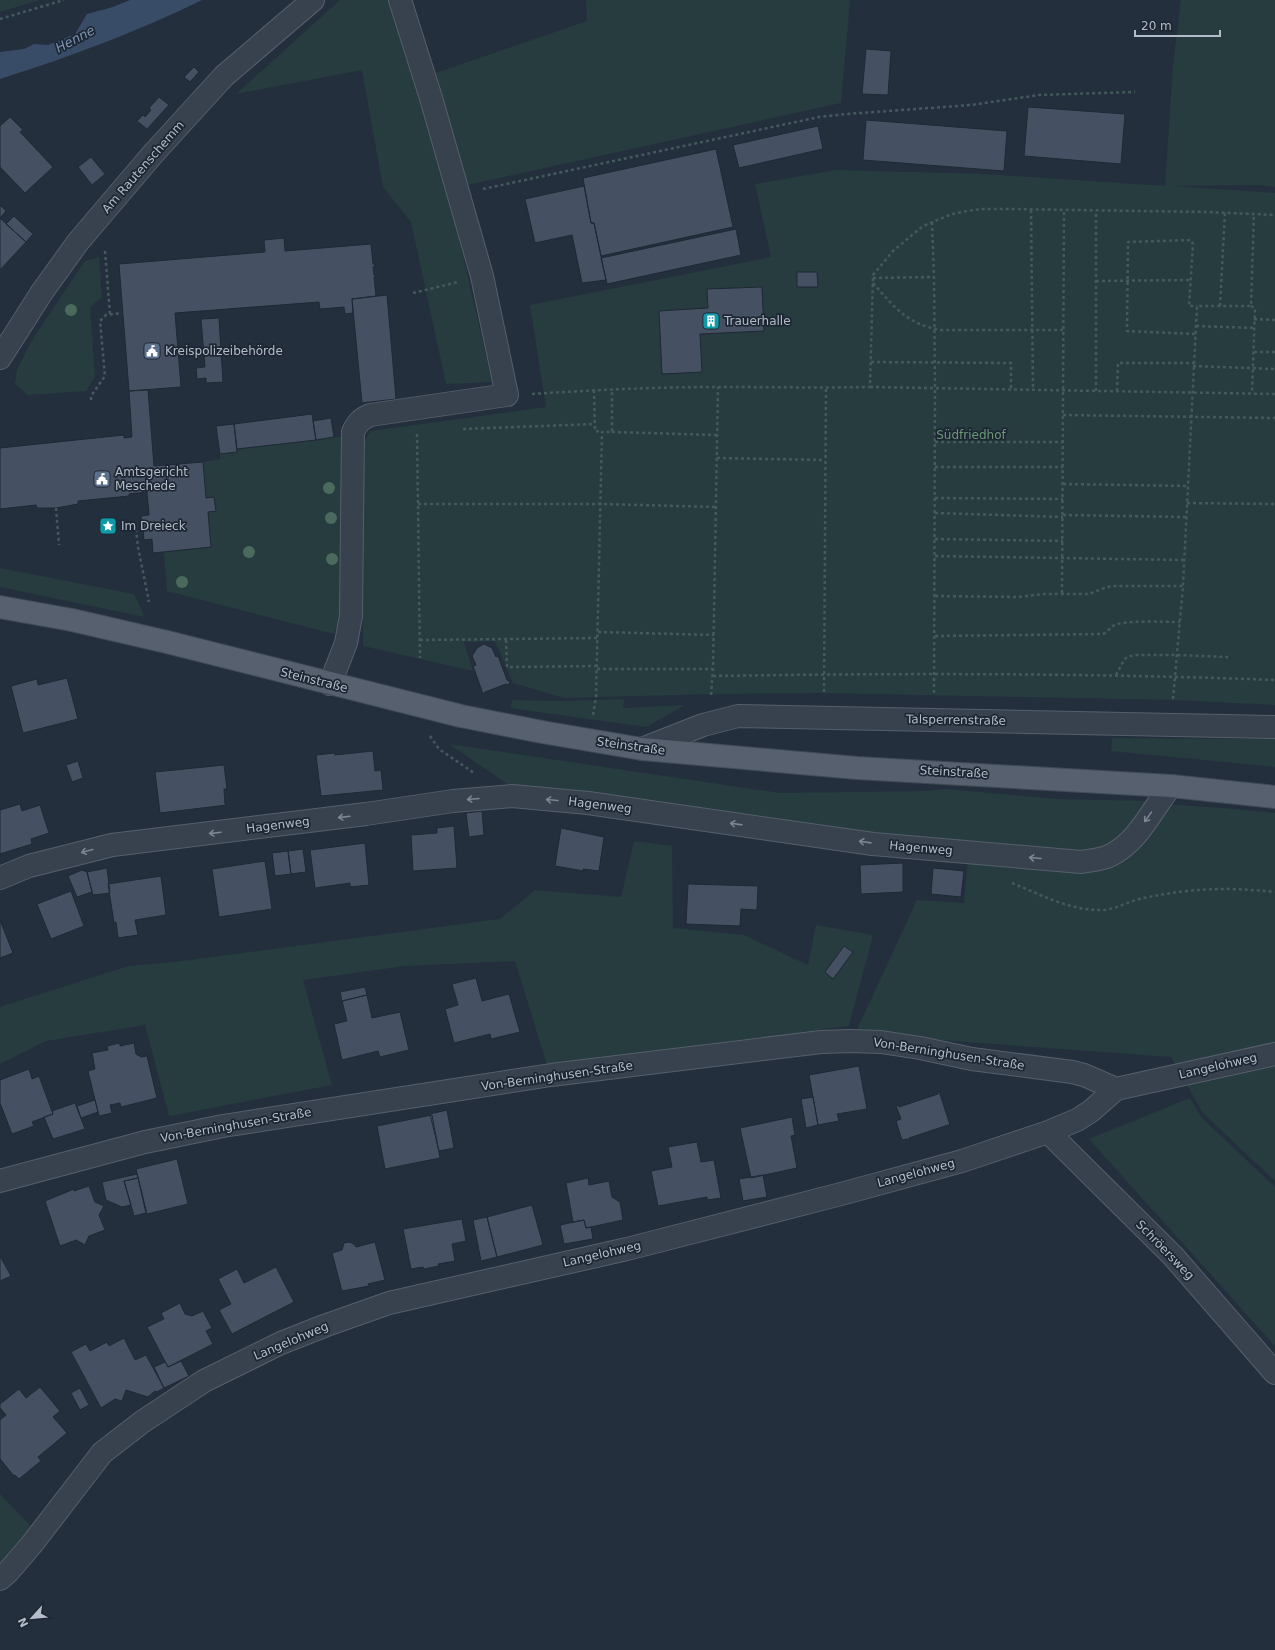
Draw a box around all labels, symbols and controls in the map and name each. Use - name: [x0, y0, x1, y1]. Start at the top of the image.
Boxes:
- scale bar: [1135, 12, 1220, 38]
- text: 20 m: [1141, 19, 1172, 33]
- water label: Henne: [53, 22, 97, 56]
- street label: Am Rautenschemm: [99, 118, 187, 216]
- building icon: Trauerhalle: [701, 311, 721, 331]
- place label: Trauerhalle: [723, 314, 791, 328]
- public building icon: Kreispolizeibehörde: [142, 341, 162, 361]
- place label: Kreispolizeibehörde: [165, 344, 283, 358]
- park label: Südfriedhof: [936, 428, 1007, 442]
- place label: Amtsgericht Meschede: [115, 465, 188, 493]
- public building icon: Amtsgericht Meschede: [92, 469, 112, 489]
- place icon: Im Dreieck: [98, 516, 118, 536]
- place label: Im Dreieck: [121, 519, 186, 533]
- street label: Steinstraße: [279, 665, 349, 695]
- street label: Talsperrenstraße: [905, 712, 1006, 728]
- street label: Steinstraße: [596, 734, 666, 758]
- street label: Steinstraße: [919, 763, 989, 781]
- street label: Hagenweg: [567, 794, 633, 816]
- one-way arrow: [467, 795, 480, 802]
- one-way arrow: [546, 796, 559, 803]
- one-way arrow: [1144, 812, 1152, 823]
- one-way arrow: [338, 813, 351, 821]
- street label: Hagenweg: [245, 814, 311, 836]
- one-way arrow: [730, 820, 743, 828]
- one-way arrow: [209, 829, 222, 836]
- one-way arrow: [859, 838, 872, 846]
- street label: Hagenweg: [889, 838, 953, 858]
- one-way arrow: [81, 848, 94, 855]
- one-way arrow: [1029, 854, 1042, 862]
- street label: Von-Berninghusen-Straße: [872, 1035, 1026, 1073]
- street label: Langelohweg: [1178, 1050, 1258, 1082]
- street label: Von-Berninghusen-Straße: [480, 1058, 634, 1094]
- street label: Von-Berninghusen-Straße: [159, 1105, 313, 1145]
- street label: Langelohweg: [876, 1156, 956, 1190]
- street label: Schröersweg: [1133, 1217, 1197, 1283]
- street label: Langelohweg: [562, 1238, 642, 1270]
- street label: Langelohweg: [252, 1319, 330, 1363]
- north arrow: [12, 1598, 52, 1638]
- text: N: [16, 1615, 31, 1629]

